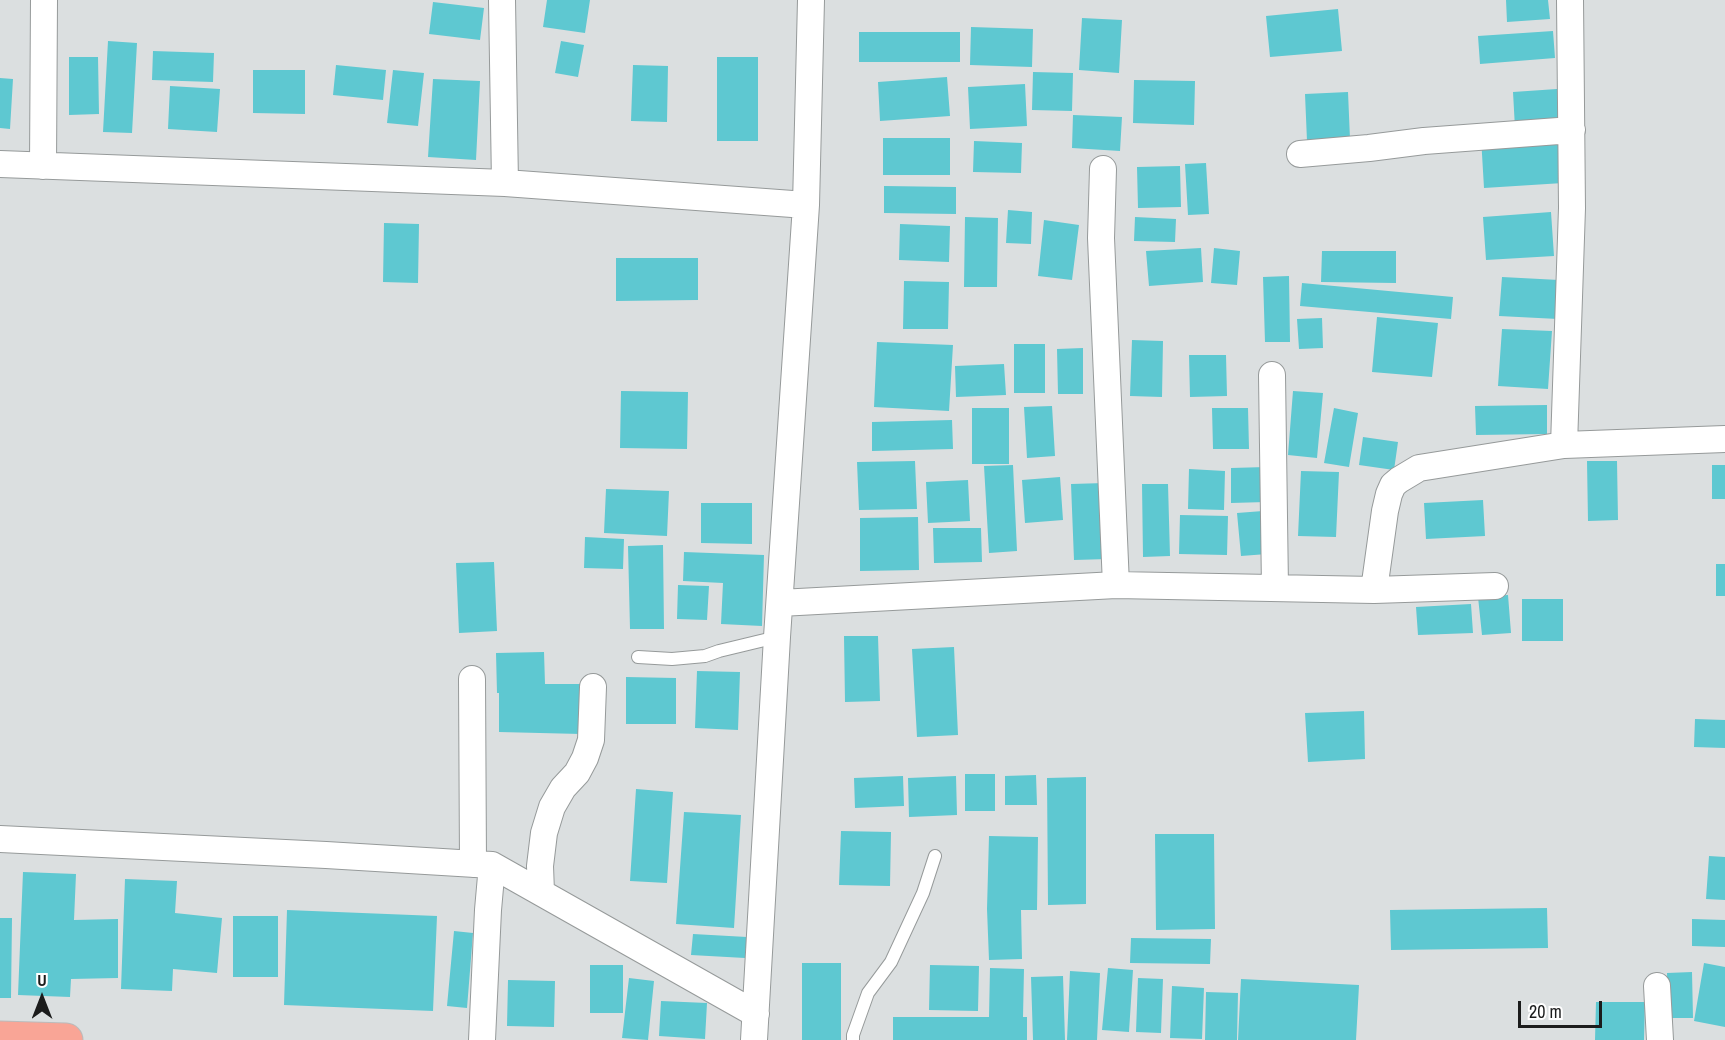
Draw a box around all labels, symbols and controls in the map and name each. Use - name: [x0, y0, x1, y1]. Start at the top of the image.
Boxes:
- north arrow: [12, 968, 72, 1028]
- text: U: [37, 969, 47, 991]
- scale bar: [1521, 989, 1605, 1027]
- text: 20 m: [1529, 999, 1562, 1024]

